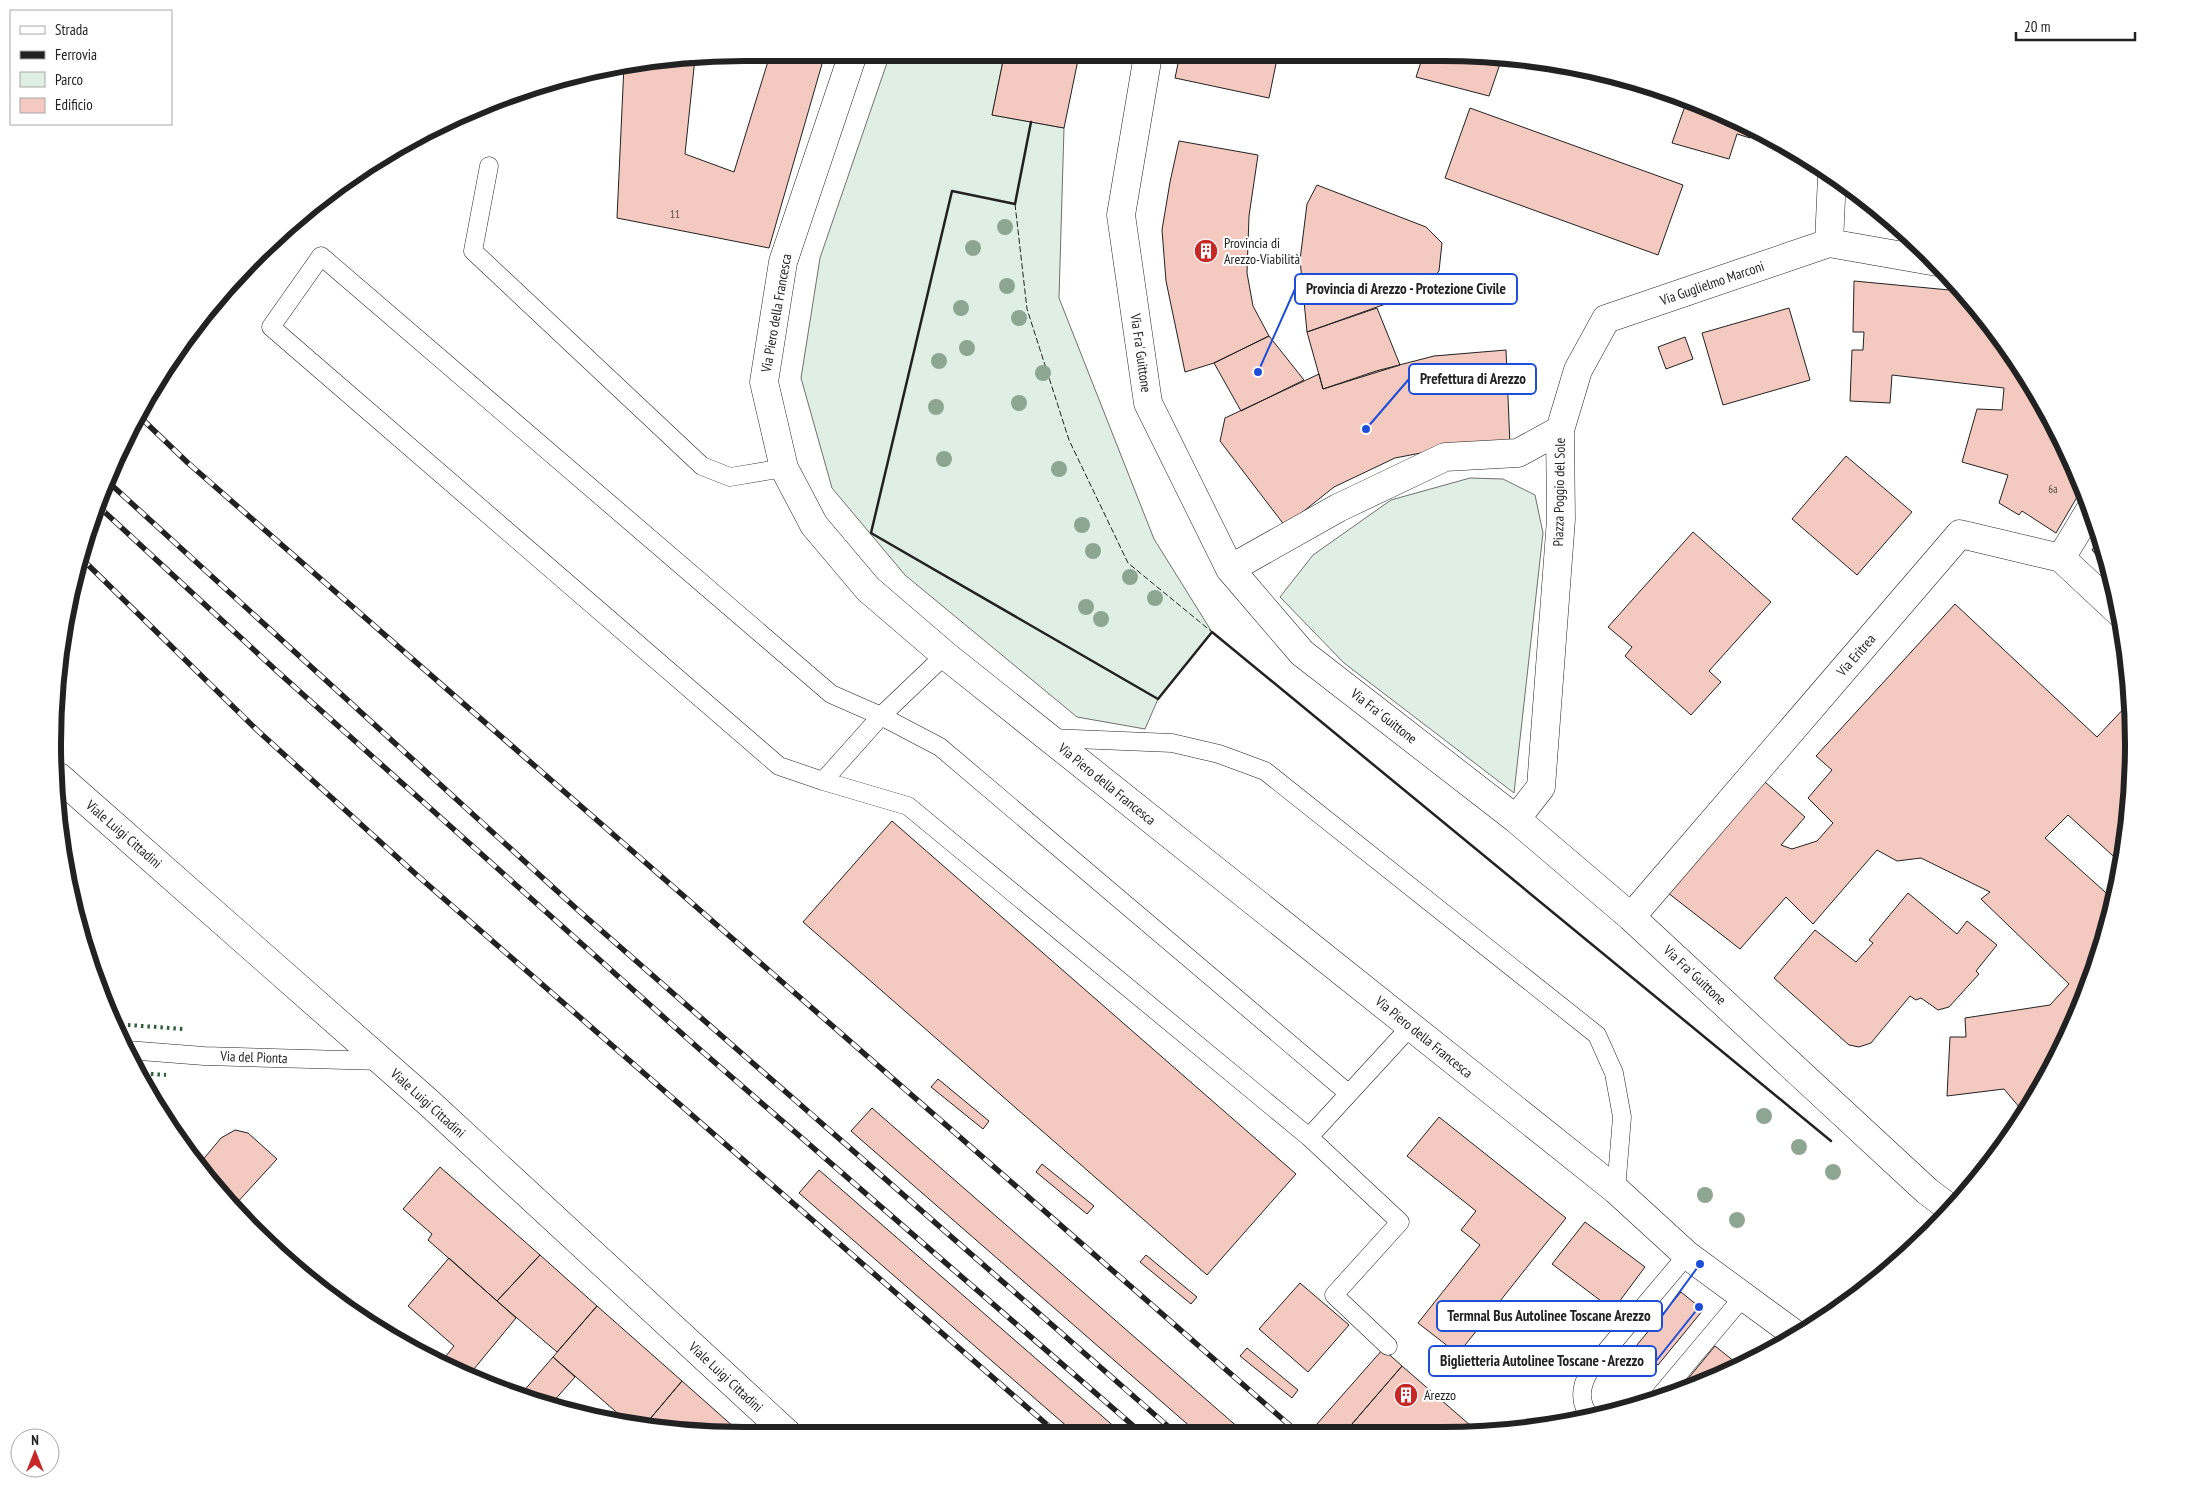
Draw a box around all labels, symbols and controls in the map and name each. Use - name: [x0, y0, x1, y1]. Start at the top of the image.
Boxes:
- legend: [10, 10, 172, 125]
- scale bar: [2016, 10, 2135, 42]
- text: 20 m: [2024, 17, 2050, 36]
- text: Strada: [55, 20, 88, 39]
- text: Ferrovia: [55, 45, 97, 64]
- text: Parco: [55, 70, 83, 89]
- text: Edificio: [55, 95, 93, 114]
- house number: 11: [670, 207, 680, 221]
- place label: Provincia di Arezzo-Viabilità: [1224, 234, 1300, 268]
- building icon: Provincia di Arezzo-Viabilità: [1193, 238, 1219, 264]
- street label: Via Piero della Francesca: [757, 252, 795, 375]
- street label: Via Guglielmo Marconi: [1657, 257, 1766, 310]
- callout: Provincia di Arezzo - Protezione Civile: [1295, 274, 1517, 304]
- text: Provincia di Arezzo - Protezione Civile: [1306, 279, 1506, 298]
- street label: Via Fra' Guittone: [1126, 311, 1155, 394]
- callout: Prefettura di Arezzo: [1409, 364, 1536, 394]
- text: Prefettura di Arezzo: [1420, 369, 1526, 388]
- street label: Piazza Poggio del Sole: [1549, 437, 1569, 547]
- house number: 6a: [2048, 482, 2058, 496]
- street label: Via Eritrea: [1832, 630, 1879, 681]
- street label: Via Fra' Guittone: [1346, 684, 1421, 748]
- street label: Via Piero della Francesca: [1054, 739, 1159, 829]
- street label: Viale Luigi Cittadini: [82, 795, 166, 872]
- street label: Via Fra' Guittone: [1659, 941, 1730, 1009]
- street label: Via Piero della Francesca: [1371, 992, 1476, 1082]
- street label: Via del Pionta: [219, 1047, 288, 1067]
- street label: Viale Luigi Cittadini: [386, 1064, 469, 1141]
- callout: Termnal Bus Autolinee Toscane Arezzo: [1437, 1301, 1662, 1331]
- text: Termnal Bus Autolinee Toscane Arezzo: [1447, 1306, 1651, 1325]
- street label: Viale Luigi Cittadini: [684, 1337, 767, 1416]
- callout: Biglietteria Autolinee Toscane - Arezzo: [1429, 1346, 1656, 1376]
- text: Biglietteria Autolinee Toscane - Arezzo: [1440, 1351, 1644, 1370]
- building icon: Arezzo: [1393, 1382, 1419, 1408]
- place label: Arezzo: [1424, 1386, 1456, 1404]
- north arrow: [10, 1428, 60, 1478]
- text: N: [31, 1431, 39, 1449]

